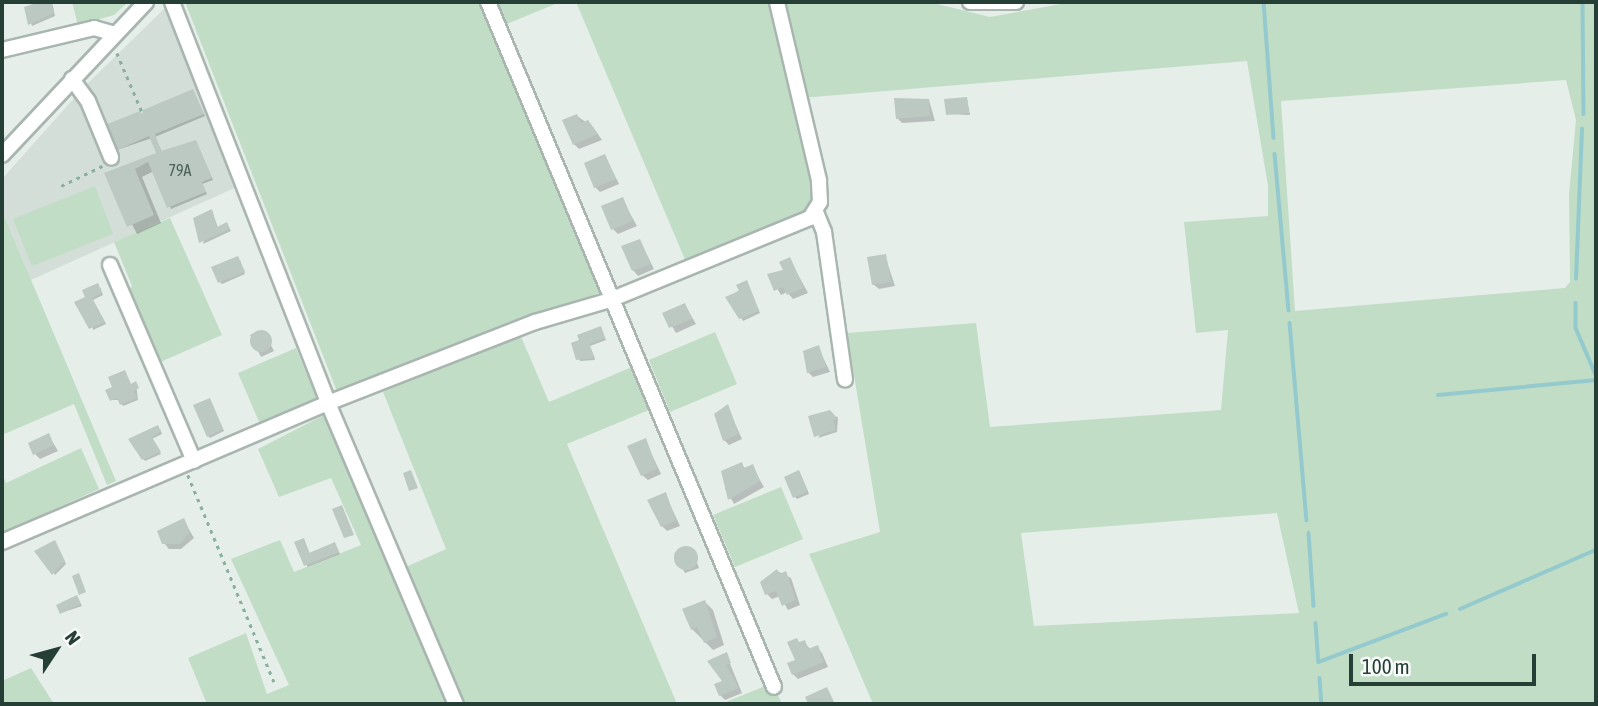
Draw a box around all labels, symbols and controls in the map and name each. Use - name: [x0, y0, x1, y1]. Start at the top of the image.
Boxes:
- house number: 79A: [169, 160, 191, 180]
- north arrow: [21, 615, 91, 685]
- text: N: [61, 627, 85, 649]
- scale bar: [1353, 640, 1540, 684]
- text: 100 m: [1362, 654, 1410, 678]

